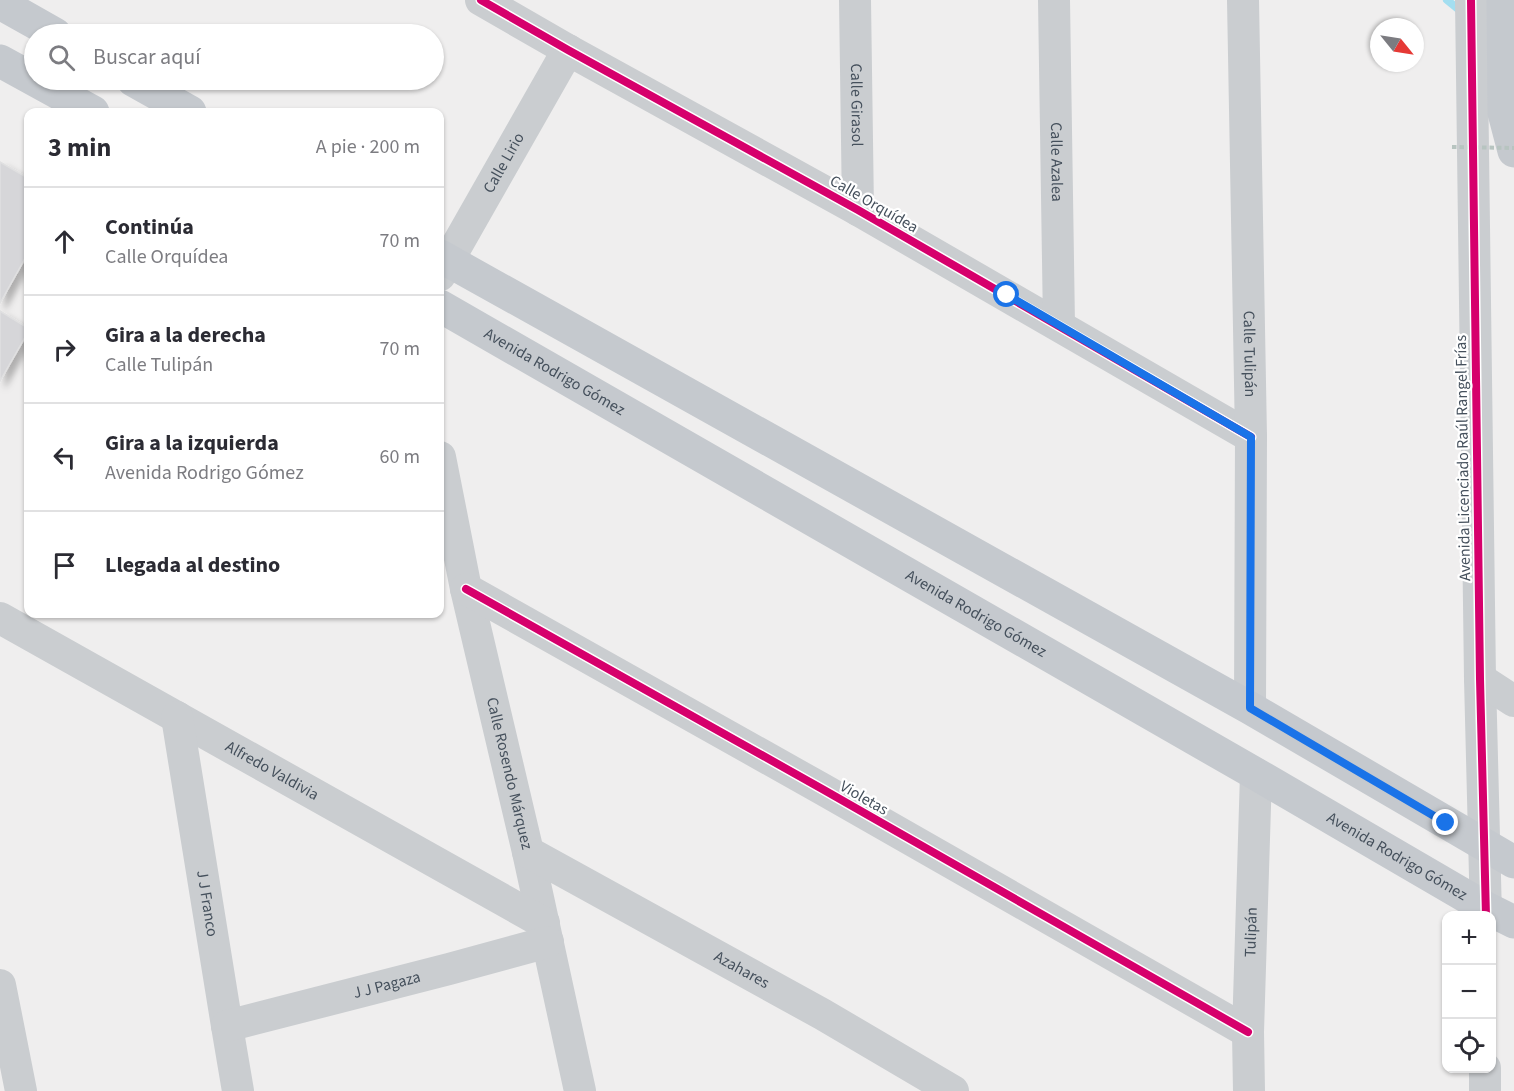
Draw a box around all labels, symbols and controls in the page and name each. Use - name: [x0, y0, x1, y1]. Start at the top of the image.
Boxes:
- north arrow: [1370, 18, 1424, 72]
- search box: [24, 24, 444, 90]
- icon: search: [45, 41, 78, 74]
- text: Buscar aquí: [93, 41, 201, 73]
- street label: Calle Girasol: [845, 63, 868, 147]
- street label: Calle Azalea: [1045, 122, 1068, 202]
- text: 3 min: [48, 129, 111, 166]
- street label: Calle Lirio: [478, 129, 530, 197]
- text: A pie · 200 m: [316, 133, 420, 161]
- street label: Calle Orquídea: [826, 170, 922, 238]
- text: Continúa: [105, 211, 194, 243]
- icon: ahead: [48, 225, 81, 258]
- text: 70 m: [380, 227, 420, 255]
- text: Calle Orquídea: [105, 243, 228, 271]
- route start: [993, 281, 1019, 307]
- street label: Calle Tulipán: [1238, 310, 1261, 397]
- text: Gira a la derecha: [105, 319, 266, 351]
- street label: Avenida Rodrigo Gómez: [480, 323, 629, 421]
- icon: right: [48, 333, 81, 366]
- text: 70 m: [380, 335, 420, 363]
- street label: Avenida Licenciado Raúl Rangel Frías: [1450, 335, 1476, 581]
- text: Calle Tulipán: [105, 351, 213, 379]
- text: Gira a la izquierda: [105, 427, 279, 459]
- icon: left: [48, 441, 81, 474]
- text: 60 m: [380, 443, 420, 471]
- text: Avenida Rodrigo Gómez: [105, 459, 304, 487]
- icon: arrive: [48, 549, 81, 582]
- text: Llegada al destino: [105, 549, 280, 581]
- street label: Avenida Rodrigo Gómez: [902, 564, 1051, 663]
- street label: Calle Rosendo Márquez: [481, 695, 538, 852]
- street label: Alfredo Valdivia: [221, 736, 323, 806]
- street label: Violetas: [836, 775, 893, 821]
- street label: Avenida Rodrigo Gómez: [1323, 807, 1472, 906]
- route end: [1432, 809, 1458, 835]
- street label: J J Franco: [191, 869, 223, 938]
- street label: Tulipán: [1239, 907, 1263, 957]
- map controls: [1442, 911, 1496, 1073]
- button: +: [1442, 911, 1496, 965]
- street label: Azahares: [710, 946, 774, 994]
- button: −: [1442, 965, 1496, 1019]
- street label: J J Pagaza: [351, 966, 423, 1004]
- button: locate: [1442, 1019, 1496, 1073]

